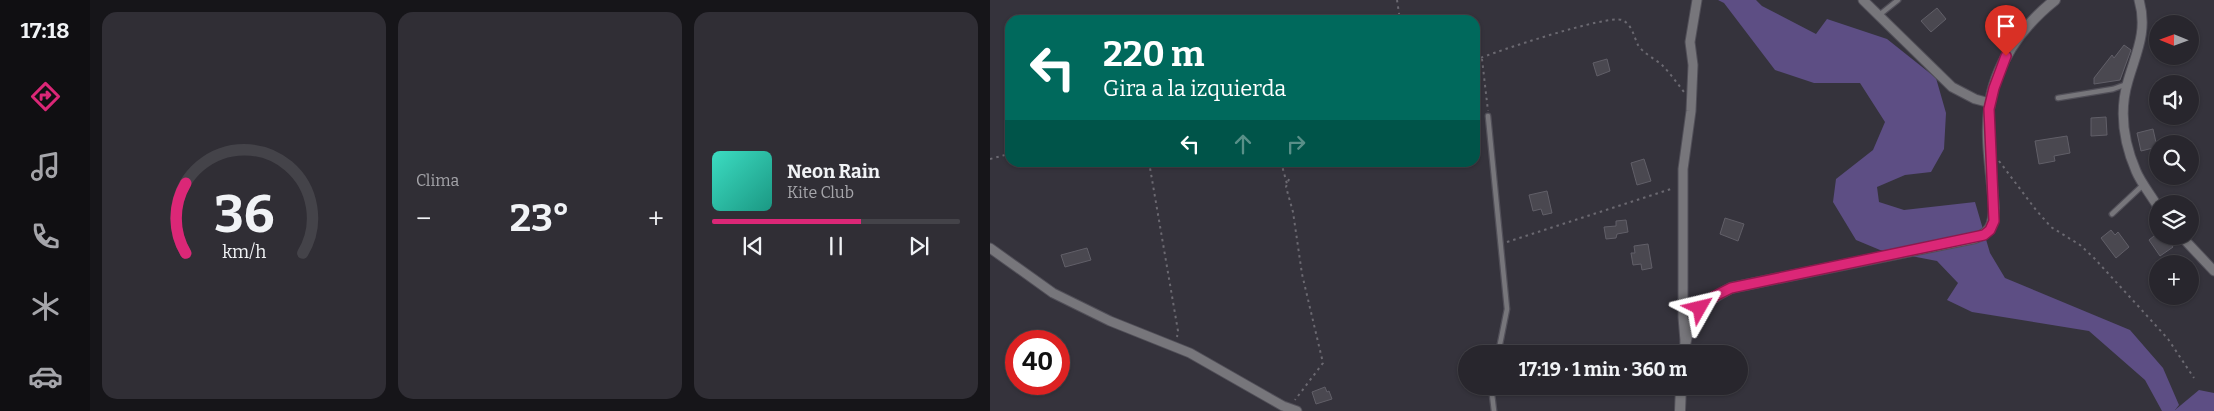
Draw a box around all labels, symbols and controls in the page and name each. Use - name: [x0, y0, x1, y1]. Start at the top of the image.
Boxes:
- pin: [1985, 5, 2027, 56]
- icon: arrive: [1992, 12, 2020, 40]
- north arrow: [2149, 15, 2199, 65]
- map controls: [2149, 15, 2199, 305]
- text: 17:18: [21, 17, 70, 44]
- text: 220 m: [1103, 33, 1204, 75]
- icon: left: [1020, 35, 1085, 100]
- text: Gira a la izquierda: [1103, 75, 1286, 102]
- button: sound: [2149, 75, 2199, 125]
- icon: directions: [28, 79, 63, 114]
- icon: left: [1176, 130, 1204, 158]
- icon: ahead: [1229, 130, 1257, 158]
- icon: right: [1282, 130, 1310, 158]
- button: search: [2149, 135, 2199, 185]
- icon: music: [28, 149, 63, 184]
- text: Neon Rain: [787, 160, 880, 183]
- text: Clima: [416, 171, 459, 190]
- text: 36: [214, 183, 274, 246]
- text: Kite Club: [787, 183, 854, 202]
- text: 23°: [510, 195, 570, 241]
- button: layers: [2149, 195, 2199, 245]
- text: −: [416, 202, 431, 235]
- text: +: [648, 202, 664, 235]
- icon: phone: [28, 219, 63, 254]
- icon: previous: [739, 232, 767, 260]
- icon: pause: [822, 232, 850, 260]
- icon: next: [905, 232, 933, 260]
- text: km/h: [222, 241, 266, 263]
- button: +: [2149, 255, 2199, 305]
- position arrow: [1673, 281, 1725, 333]
- icon: climate: [28, 289, 63, 324]
- speed limit sign: 40: [1005, 330, 1070, 395]
- text: 17:19 · 1 min · 360 m: [1519, 358, 1687, 381]
- icon: car: [28, 359, 63, 394]

